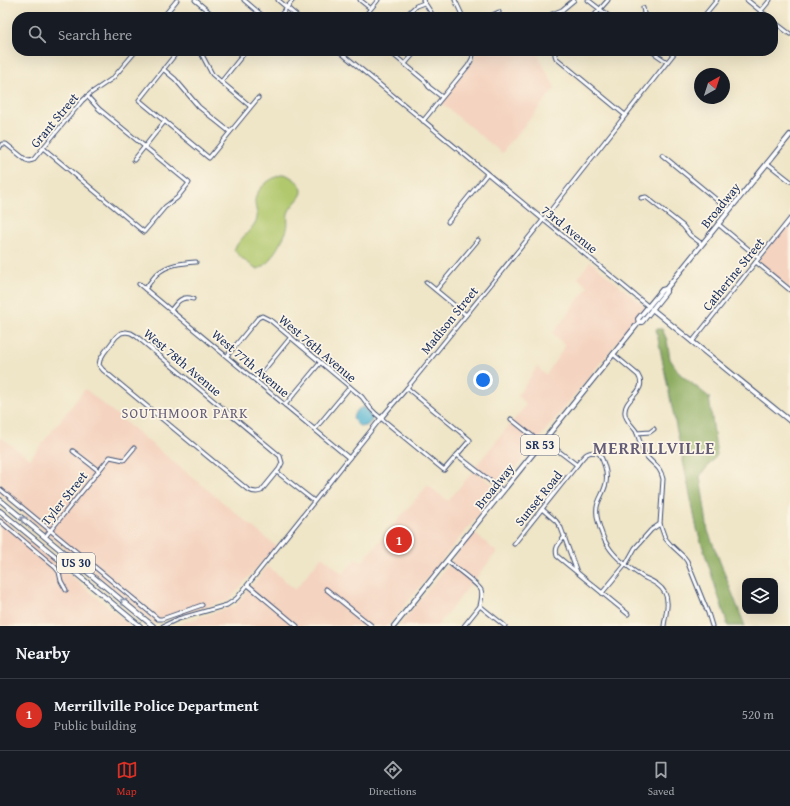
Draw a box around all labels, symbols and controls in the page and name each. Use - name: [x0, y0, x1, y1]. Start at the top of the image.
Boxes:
- search box: [12, 12, 778, 56]
- icon: search: [26, 23, 48, 45]
- text: Search here: [58, 24, 132, 45]
- north arrow: [694, 68, 730, 104]
- street label: Grant Street: [26, 88, 83, 152]
- street label: Broadway: [696, 178, 745, 232]
- street label: 73rd Avenue: [537, 201, 602, 258]
- street label: Catherine Street: [698, 233, 769, 315]
- street label: Madison Street: [416, 282, 483, 358]
- street label: West 76th Avenue: [275, 310, 361, 387]
- street label: West 78th Avenue: [140, 324, 226, 401]
- street label: West 77th Avenue: [208, 325, 294, 402]
- your location: [473, 370, 493, 390]
- district label: SOUTHMOOR PARK: [122, 403, 248, 423]
- road number: SR 53: [521, 435, 559, 455]
- district label: MERRILLVILLE: [593, 435, 715, 460]
- street label: Broadway: [470, 459, 519, 513]
- street label: Sunset Road: [510, 466, 567, 530]
- street label: Tyler Street: [37, 467, 92, 529]
- one-way arrow: [20, 516, 27, 523]
- pin: 1: [386, 525, 412, 555]
- road number: US 30: [57, 553, 95, 573]
- map controls: [742, 578, 778, 614]
- button: layers: [742, 578, 778, 614]
- one-way arrow: [120, 599, 127, 606]
- text: Nearby: [16, 640, 70, 665]
- text: Merrillville Police Department: [54, 695, 259, 716]
- text: 1: [26, 705, 32, 724]
- text: 520 m: [742, 705, 774, 724]
- text: Public building: [54, 716, 136, 735]
- tab: Map: [116, 759, 138, 799]
- tab: Directions: [369, 759, 416, 799]
- tab: Saved: [648, 759, 674, 799]

